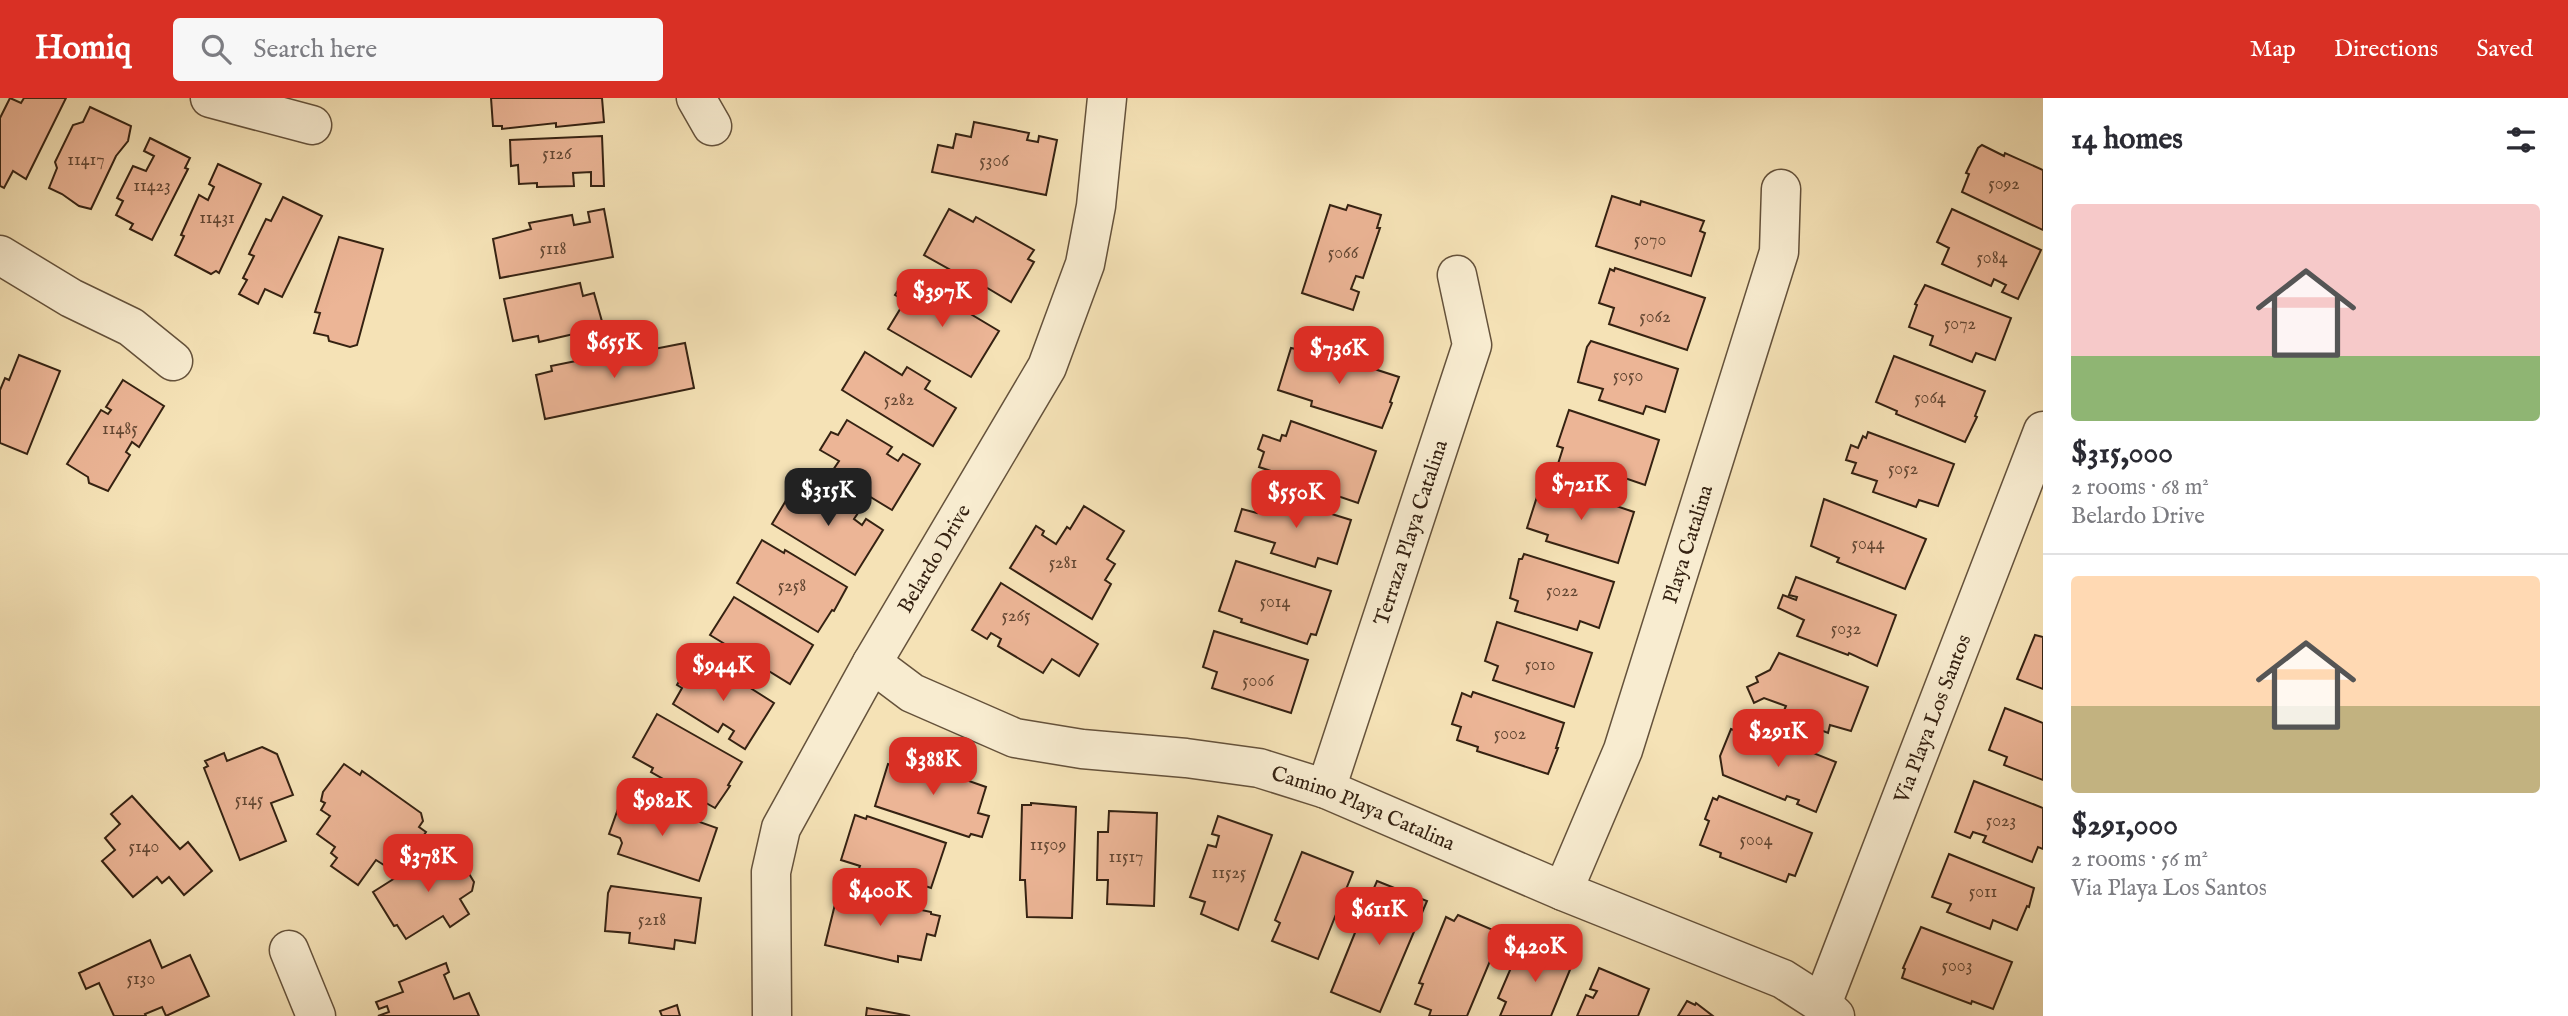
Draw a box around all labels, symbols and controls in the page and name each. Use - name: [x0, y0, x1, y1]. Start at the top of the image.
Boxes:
- search box: [173, 18, 663, 81]
- text: Homiq: [35, 28, 131, 70]
- icon: search: [197, 30, 235, 68]
- text: Search here: [253, 33, 377, 66]
- text: Map: [2250, 34, 2296, 65]
- text: Directions: [2334, 34, 2438, 65]
- text: Saved: [2476, 34, 2533, 65]
- text: 14 homes: [2071, 121, 2183, 159]
- icon: filters: [2502, 121, 2540, 159]
- house number: 5126: [542, 143, 572, 166]
- house number: 11417: [67, 149, 105, 172]
- house number: 5306: [979, 150, 1009, 173]
- house number: 5092: [1988, 173, 2020, 196]
- house number: 11423: [133, 175, 171, 198]
- house number: 11431: [199, 207, 235, 230]
- house number: 5070: [1634, 229, 1666, 252]
- house number: 5118: [540, 238, 567, 261]
- house number: 5066: [1328, 242, 1359, 265]
- house number: 5084: [1976, 247, 2008, 270]
- icon: home: [2243, 250, 2369, 376]
- pin: $397K: [893, 270, 991, 329]
- text: $397K: [913, 277, 971, 306]
- house number: 5062: [1639, 306, 1671, 329]
- house number: 5072: [1944, 313, 1976, 336]
- pin: $655K: [565, 320, 663, 380]
- pin: $736K: [1290, 327, 1388, 386]
- text: $655K: [586, 328, 642, 357]
- text: $736K: [1310, 334, 1368, 363]
- house number: 5050: [1613, 365, 1643, 388]
- house number: 5064: [1914, 387, 1946, 410]
- house number: 5282: [884, 389, 914, 412]
- house number: 11485: [102, 418, 138, 441]
- text: $315,000: [2071, 435, 2173, 473]
- street label: Terraza Playa Catalina: [1369, 436, 1455, 629]
- house number: 5052: [1888, 458, 1918, 481]
- pin: $721K: [1532, 462, 1630, 522]
- pin: $315K: [779, 468, 877, 528]
- pin: $550K: [1247, 470, 1345, 530]
- text: $721K: [1551, 470, 1611, 499]
- text: 2 rooms · 68 m²: [2071, 473, 2209, 502]
- text: $315K: [801, 476, 855, 505]
- text: $550K: [1267, 478, 1325, 507]
- street label: Playa Catalina: [1658, 481, 1720, 607]
- street label: Belardo Drive: [892, 499, 978, 619]
- text: Belardo Drive: [2071, 502, 2205, 531]
- house number: 5044: [1852, 533, 1885, 556]
- house number: 5281: [1049, 552, 1077, 575]
- house number: 5258: [778, 575, 806, 598]
- house number: 5022: [1546, 580, 1578, 603]
- house number: 5014: [1260, 591, 1291, 614]
- house number: 5265: [1001, 605, 1031, 628]
- house number: 5032: [1831, 618, 1861, 641]
- icon: home: [2243, 622, 2369, 748]
- street label: Via Playa Los Santos: [1888, 631, 1978, 808]
- pin: $944K: [674, 644, 772, 703]
- text: $944K: [692, 651, 754, 680]
- house number: 5010: [1525, 654, 1555, 677]
- house number: 5006: [1242, 670, 1274, 693]
- pin: $291K: [1729, 710, 1827, 769]
- text: $291K: [1749, 717, 1807, 746]
- house number: 5002: [1494, 723, 1526, 746]
- pin: $388K: [884, 738, 982, 797]
- text: $388K: [905, 745, 961, 774]
- street label: Camino Playa Catalina: [1268, 761, 1460, 858]
- pin: $982K: [613, 778, 711, 838]
- text: $982K: [632, 786, 692, 815]
- house number: 5145: [235, 789, 264, 812]
- text: $291,000: [2071, 807, 2178, 845]
- house number: 5023: [1986, 810, 2016, 833]
- house number: 5004: [1740, 829, 1773, 852]
- pin: $378K: [379, 834, 477, 894]
- house number: 11509: [1030, 834, 1066, 857]
- house number: 5140: [129, 836, 159, 859]
- text: $378K: [399, 842, 457, 871]
- text: 2 rooms · 56 m²: [2071, 845, 2208, 874]
- house number: 11517: [1108, 846, 1144, 869]
- house number: 11525: [1212, 862, 1247, 885]
- pin: $400K: [831, 868, 929, 928]
- text: Via Playa Los Santos: [2071, 874, 2267, 903]
- text: $400K: [848, 876, 912, 905]
- house number: 5011: [1969, 881, 1997, 904]
- pin: $611K: [1330, 888, 1428, 947]
- text: $611K: [1351, 895, 1407, 924]
- house number: 5218: [638, 909, 666, 932]
- pin: $420K: [1486, 924, 1584, 984]
- text: $420K: [1504, 932, 1566, 961]
- house number: 5003: [1942, 955, 1972, 978]
- house number: 5130: [127, 968, 155, 991]

